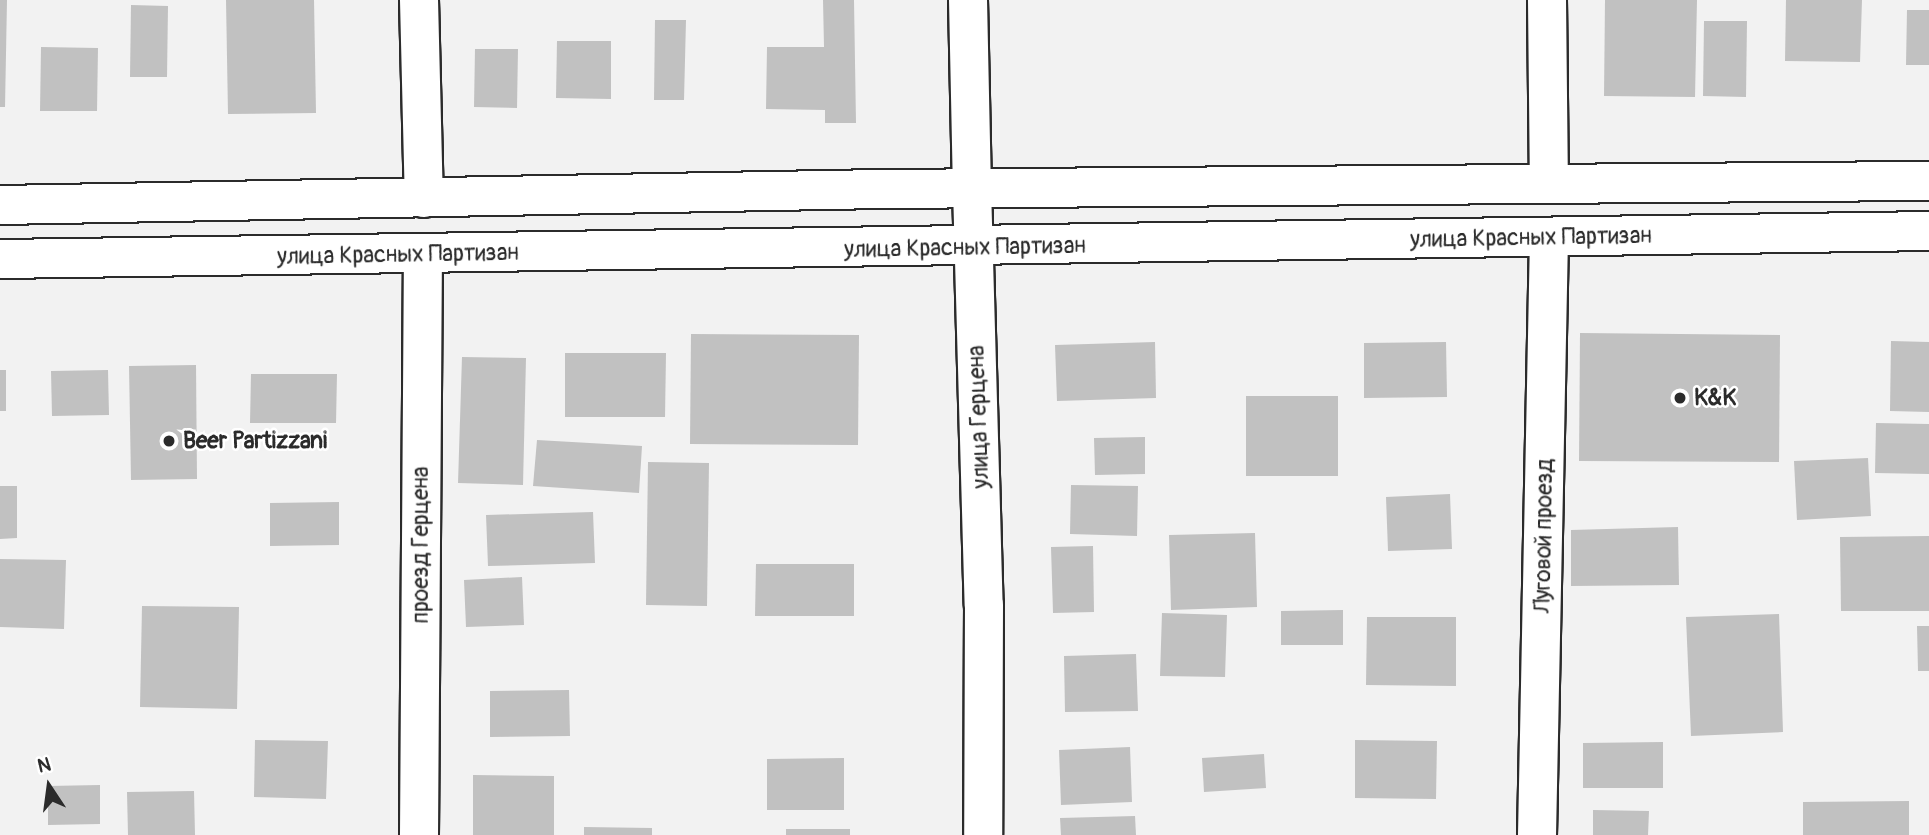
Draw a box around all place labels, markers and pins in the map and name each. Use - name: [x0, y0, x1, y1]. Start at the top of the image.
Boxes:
- place label: K&K: [1694, 384, 1736, 412]
- marker: K&K: [1672, 390, 1688, 406]
- place label: Beer Partizzani: [183, 427, 327, 455]
- marker: Beer Partizzani: [161, 433, 177, 449]

